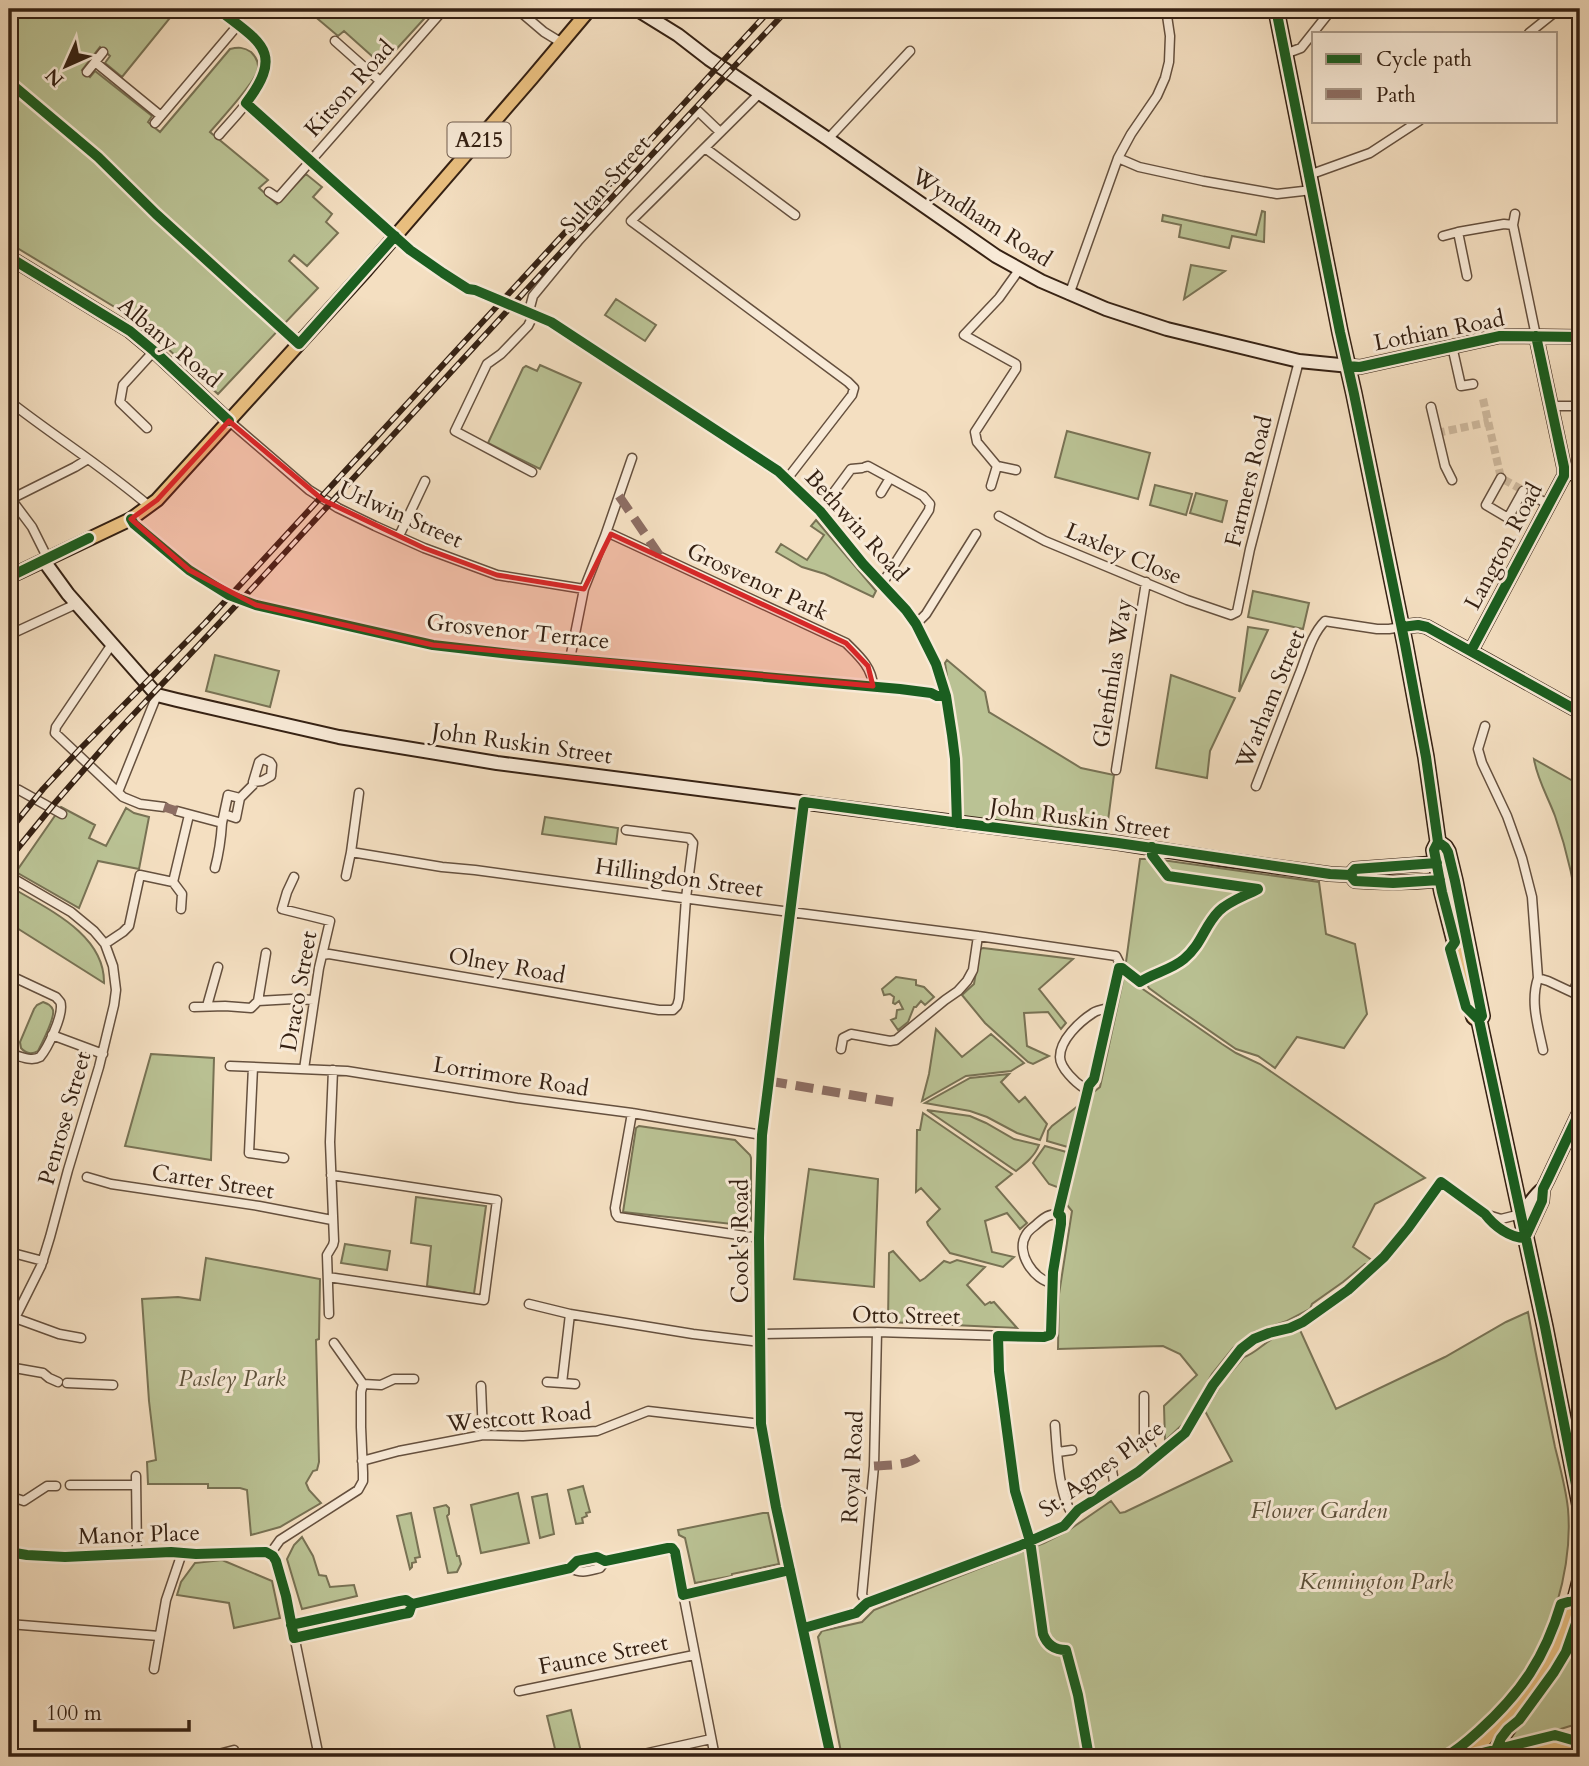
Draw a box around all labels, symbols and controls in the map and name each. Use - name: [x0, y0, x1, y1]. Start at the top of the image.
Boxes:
- north arrow: [32, 32, 102, 102]
- legend: [1312, 32, 1558, 122]
- street label: Kitson Road: [297, 33, 402, 144]
- text: Cycle path: [1376, 45, 1472, 74]
- text: N: [39, 62, 70, 92]
- text: Path: [1376, 81, 1416, 110]
- road number: A215: [448, 122, 510, 158]
- street label: Sultan Street: [553, 129, 658, 240]
- street label: Wyndham Road: [905, 160, 1059, 275]
- street label: Albany Road: [111, 290, 229, 395]
- street label: Lothian Road: [1371, 302, 1508, 358]
- street label: Farmers Road: [1217, 412, 1280, 550]
- street label: Bethwin Road: [798, 463, 916, 589]
- street label: Urlwin Street: [334, 473, 468, 556]
- street label: Langton Road: [1457, 477, 1550, 615]
- street label: Laxley Close: [1061, 515, 1187, 592]
- street label: Grosvenor Park: [682, 535, 834, 628]
- street label: Glenfinlas Way: [1085, 596, 1140, 750]
- street label: Grosvenor Terrace: [425, 606, 611, 657]
- street label: Warham Street: [1228, 625, 1312, 774]
- street label: John Ruskin Street: [427, 715, 614, 771]
- street label: John Ruskin Street: [985, 790, 1172, 846]
- street label: Hillingdon Street: [593, 850, 765, 905]
- street label: Draco Street: [273, 929, 324, 1054]
- street label: Olney Road: [446, 940, 569, 991]
- street label: Penrose Street: [31, 1048, 98, 1189]
- street label: Lorrimore Road: [431, 1049, 592, 1104]
- street label: Carter Street: [149, 1157, 276, 1206]
- street label: Cook's Road: [725, 1178, 756, 1303]
- street label: Otto Street: [852, 1299, 960, 1332]
- park label: Pasley Park: [178, 1363, 286, 1394]
- street label: Westcott Road: [444, 1396, 593, 1439]
- street label: Royal Road: [834, 1409, 871, 1524]
- street label: St. Agnes Place: [1032, 1412, 1170, 1524]
- park label: Flower Garden: [1251, 1495, 1388, 1526]
- street label: Manor Place: [78, 1517, 201, 1552]
- park label: Kennington Park: [1299, 1566, 1454, 1597]
- street label: Faunce Street: [536, 1627, 670, 1682]
- scale bar: [35, 1689, 189, 1733]
- text: 100 m: [46, 1699, 102, 1728]

